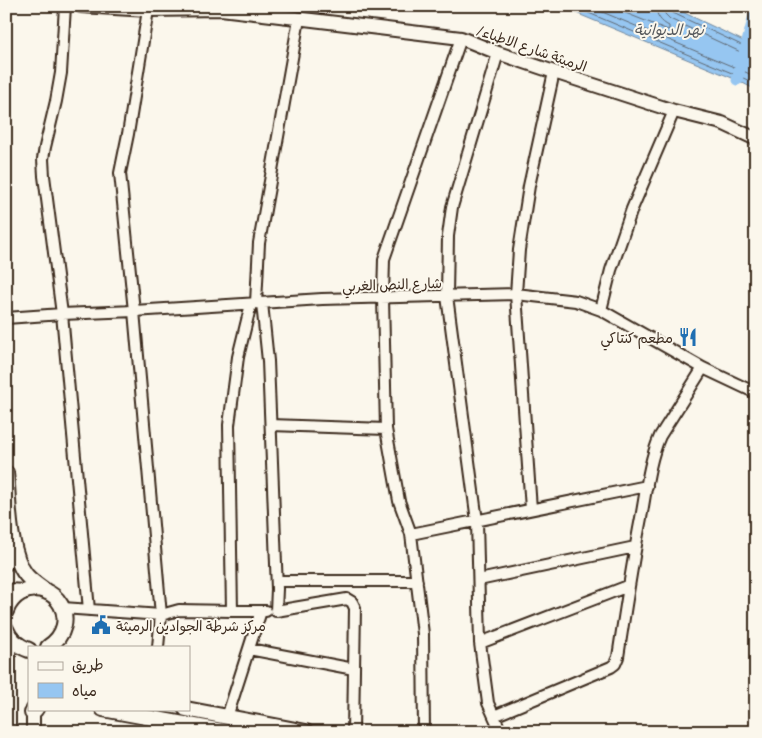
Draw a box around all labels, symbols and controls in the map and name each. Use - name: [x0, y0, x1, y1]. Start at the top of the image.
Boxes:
- water label: نهر الديوانية: [634, 19, 706, 40]
- street label: /الرميثة شارع الاطباء: [474, 20, 590, 77]
- street label: شارع النص الغربي: [342, 273, 442, 299]
- restaurant icon: مطعم كنتاكي: [677, 326, 699, 348]
- place label: مطعم كنتاكي: [600, 328, 673, 351]
- public building icon: مركز شرطة الجوادين الرميثة: [90, 614, 112, 636]
- place label: مركز شرطة الجوادين الرميثة: [116, 616, 266, 635]
- legend: [28, 646, 190, 710]
- text: طريق: [72, 654, 104, 675]
- text: مياه: [72, 680, 97, 701]

